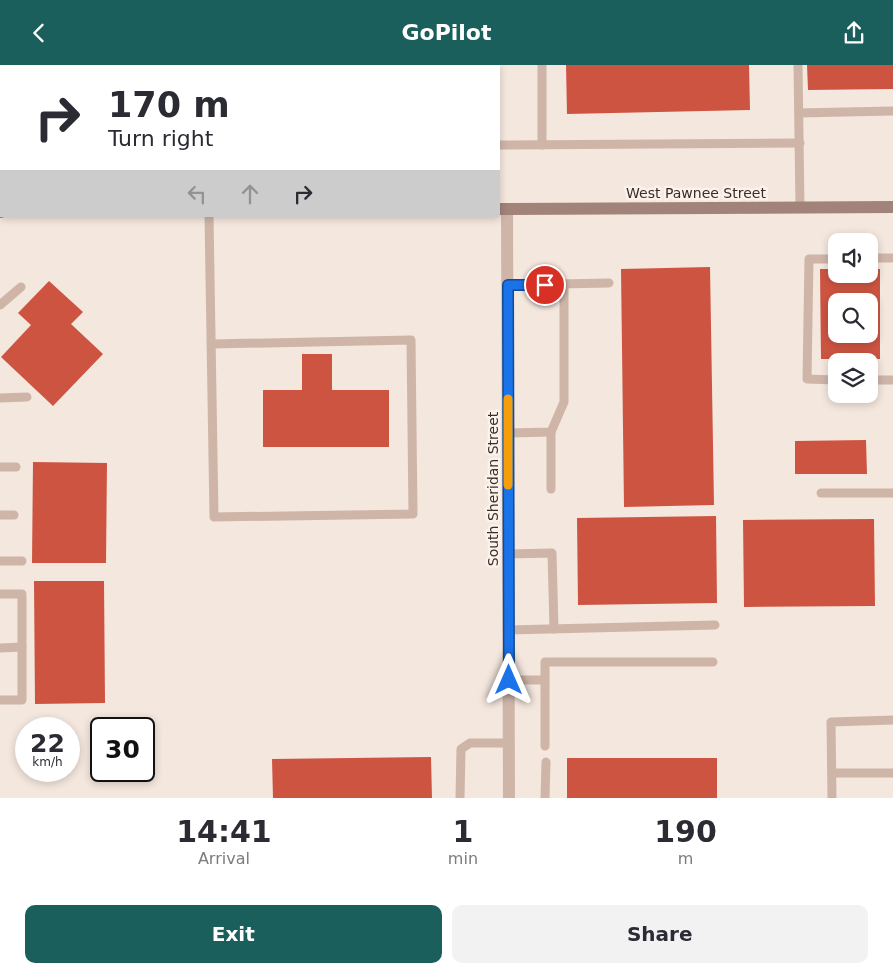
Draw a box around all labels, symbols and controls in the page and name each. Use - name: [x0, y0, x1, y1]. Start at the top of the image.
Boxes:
- icon: back: [25, 19, 53, 47]
- icon: share: [840, 19, 868, 47]
- text: GoPilot: [401, 20, 492, 45]
- icon: right: [25, 85, 90, 150]
- text: 170 m: [108, 85, 230, 125]
- text: Turn right: [108, 126, 213, 151]
- icon: left: [183, 180, 211, 208]
- icon: ahead: [236, 180, 264, 208]
- icon: right: [289, 180, 317, 208]
- street label: West Pawnee Street: [626, 185, 766, 201]
- map controls: [828, 233, 878, 403]
- button: sound: [828, 233, 878, 283]
- pin: [524, 264, 566, 306]
- icon: arrive: [531, 271, 559, 299]
- button: search: [828, 293, 878, 343]
- button: layers: [828, 353, 878, 403]
- street label: South Sheridan Street: [485, 411, 501, 566]
- position arrow: [482, 653, 534, 705]
- speed limit sign: 30: [90, 717, 155, 782]
- text: 22: [30, 729, 65, 758]
- text: km/h: [32, 755, 63, 769]
- text: 14:41: [176, 814, 272, 849]
- text: 1: [452, 814, 473, 849]
- text: 190: [654, 814, 717, 849]
- text: Arrival: [198, 849, 250, 868]
- text: min: [448, 849, 478, 868]
- text: m: [678, 849, 693, 868]
- button: Exit: [25, 905, 442, 963]
- button: Share: [452, 905, 868, 963]

